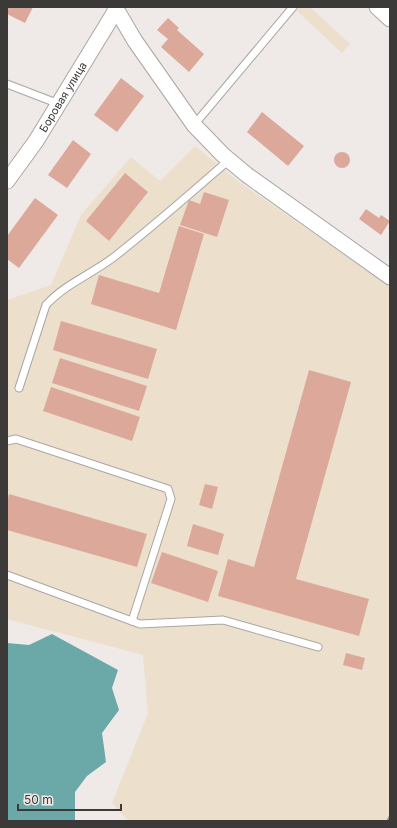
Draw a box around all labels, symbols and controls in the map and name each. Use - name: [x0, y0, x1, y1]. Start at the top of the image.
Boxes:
- street label: Боровая улица: [36, 59, 90, 135]
- scale bar: [18, 786, 121, 812]
- text: 50 m: [24, 792, 53, 807]

